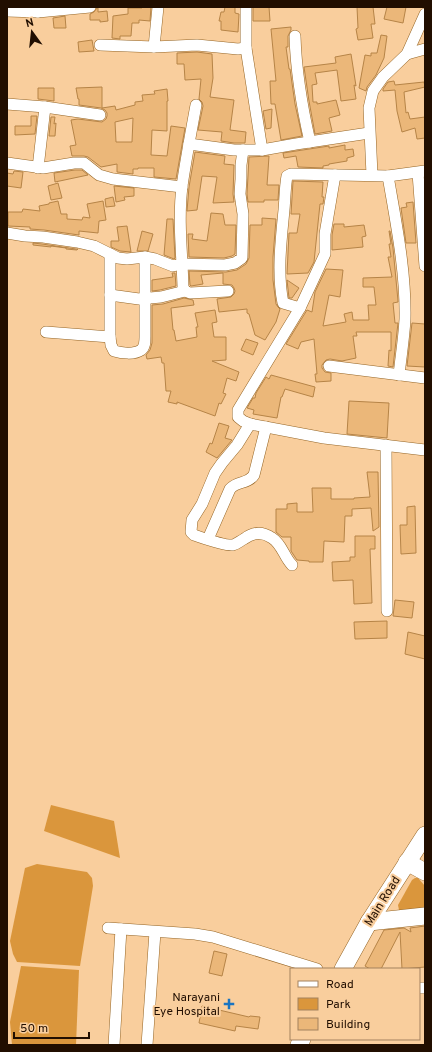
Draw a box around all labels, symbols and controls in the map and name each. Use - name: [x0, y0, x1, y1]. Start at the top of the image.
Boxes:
- north arrow: [12, 12, 52, 52]
- text: N: [24, 16, 35, 31]
- street label: Main Road: [361, 874, 404, 930]
- legend: [290, 968, 420, 1040]
- text: Road: [326, 977, 354, 993]
- place label: Narayani Eye Hospital: [154, 990, 220, 1020]
- text: Park: [326, 997, 351, 1013]
- marker: Narayani Eye Hospital: [223, 998, 235, 1010]
- scale bar: [14, 1014, 89, 1040]
- text: Building: [326, 1017, 370, 1033]
- text: 50 m: [20, 1021, 48, 1037]

